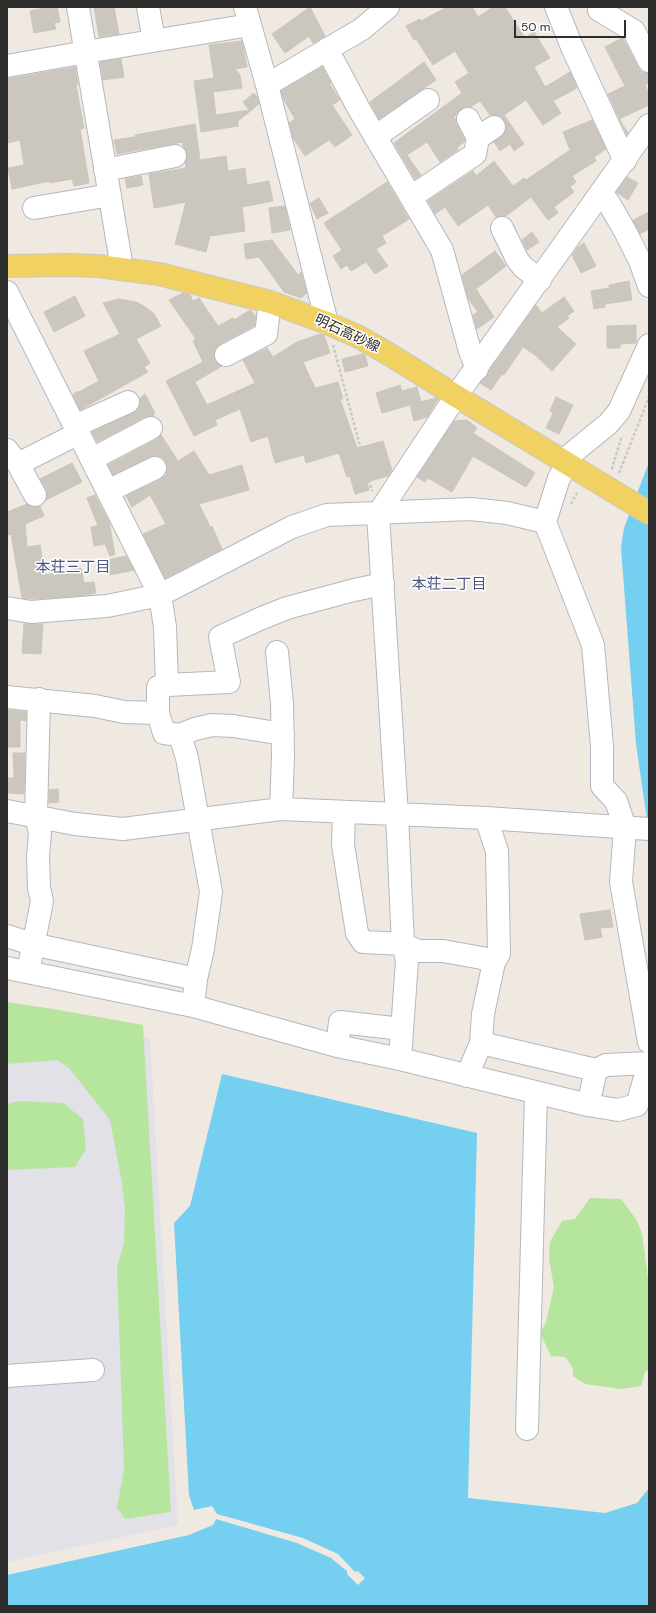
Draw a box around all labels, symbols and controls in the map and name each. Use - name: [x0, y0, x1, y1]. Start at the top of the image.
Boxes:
- scale bar: [516, 12, 628, 38]
- text: 50 m: [521, 19, 550, 35]
- street label: 明石高砂線: [312, 312, 382, 356]
- district label: 本荘三丁目: [36, 559, 110, 577]
- district label: 本荘二丁目: [412, 576, 486, 594]

